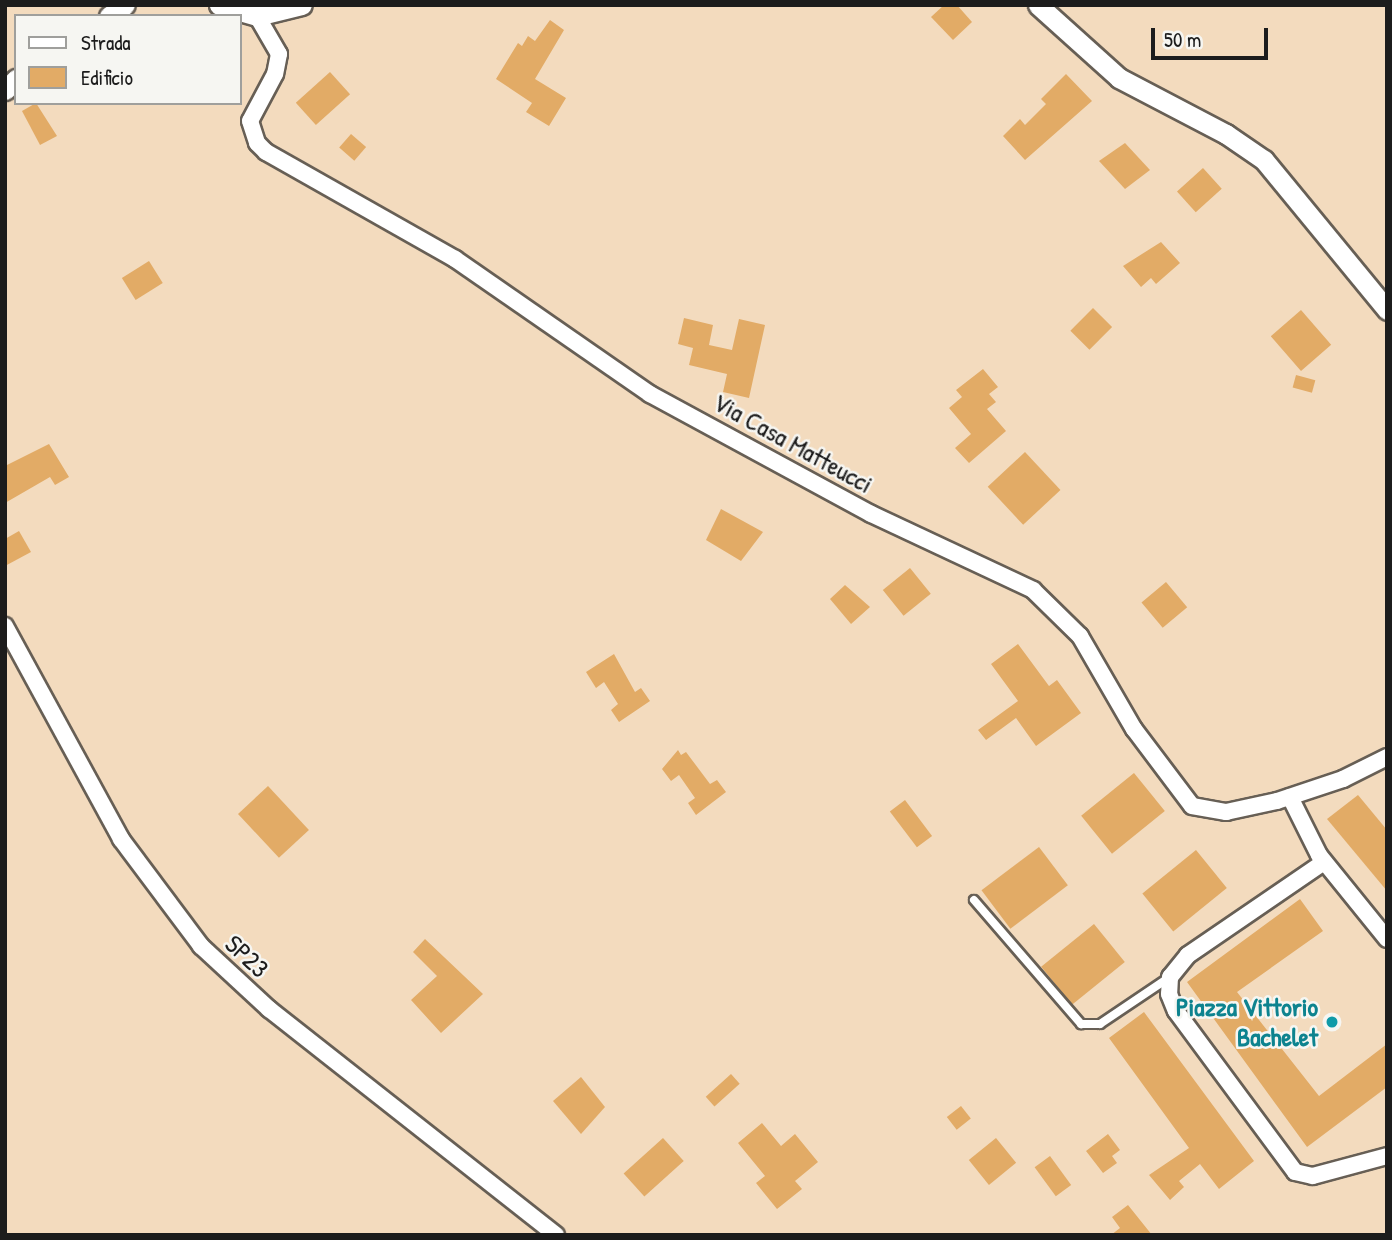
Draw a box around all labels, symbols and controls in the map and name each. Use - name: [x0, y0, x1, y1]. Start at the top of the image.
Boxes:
- legend: [14, 14, 242, 105]
- scale bar: [1154, 14, 1271, 58]
- text: 50 m: [1164, 25, 1201, 54]
- text: Strada: [81, 28, 131, 57]
- text: Edificio: [81, 63, 133, 92]
- street label: Via Casa Matteucci: [708, 386, 878, 500]
- street label: SP23: [219, 928, 275, 984]
- place label: Piazza Vittorio Bachelet: [1176, 991, 1318, 1052]
- marker: Piazza Vittorio Bachelet: [1324, 1014, 1340, 1030]

